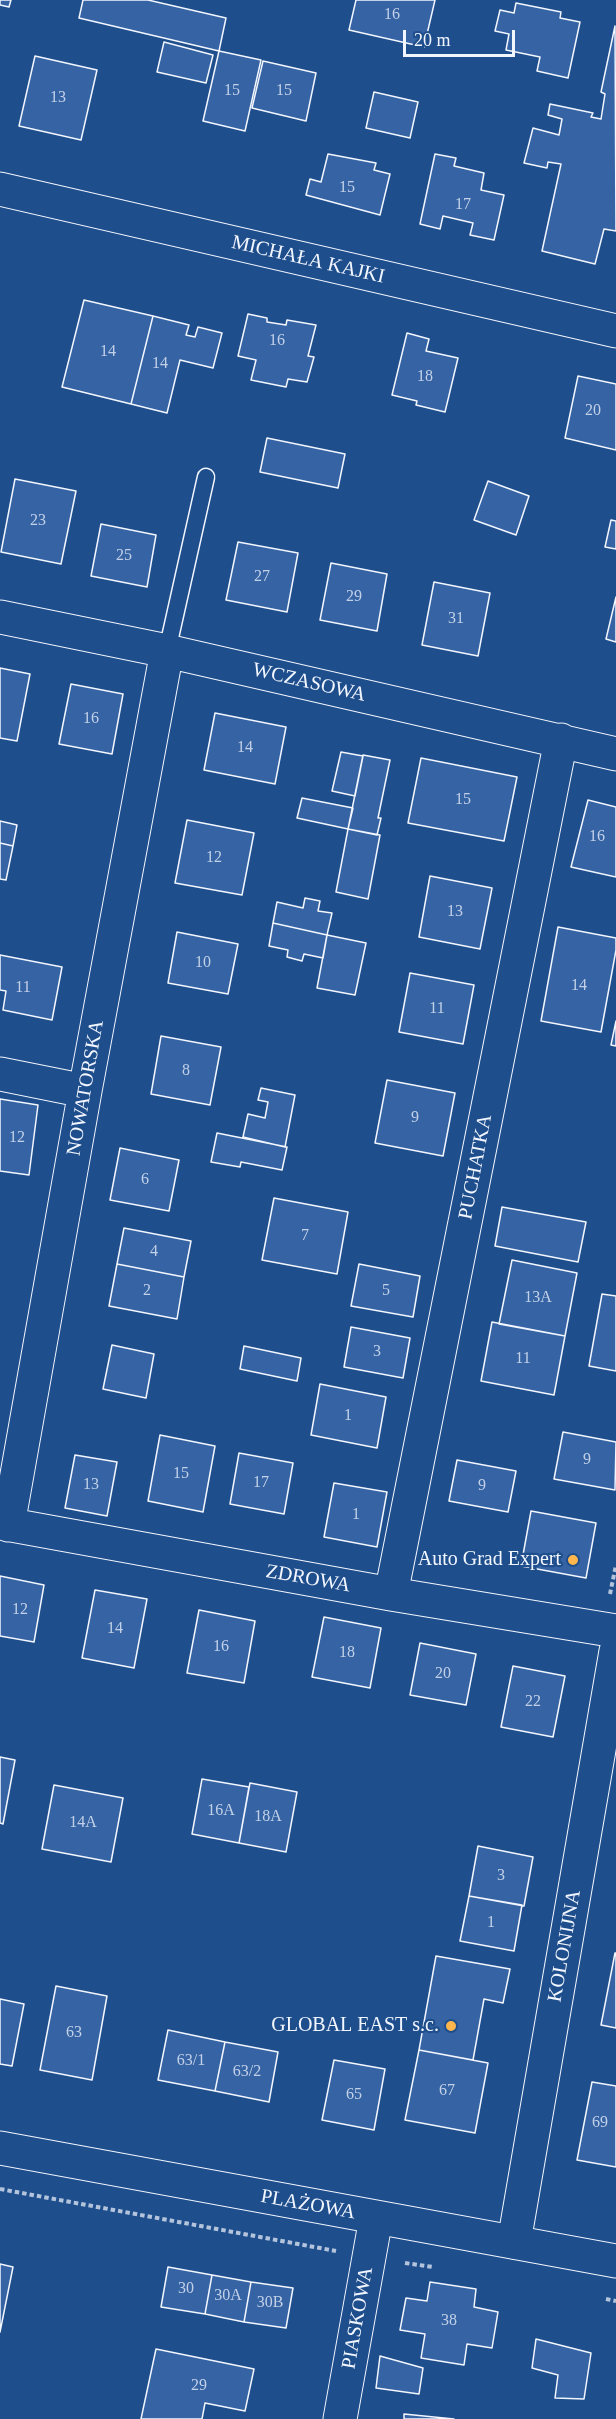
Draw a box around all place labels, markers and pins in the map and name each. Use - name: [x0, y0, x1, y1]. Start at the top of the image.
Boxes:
- place label: Auto Grad Expert: [418, 1548, 561, 1572]
- marker: Auto Grad Expert: [566, 1553, 580, 1567]
- place label: GLOBAL EAST s.c.: [271, 2014, 439, 2038]
- marker: GLOBAL EAST s.c.: [444, 2019, 458, 2033]

